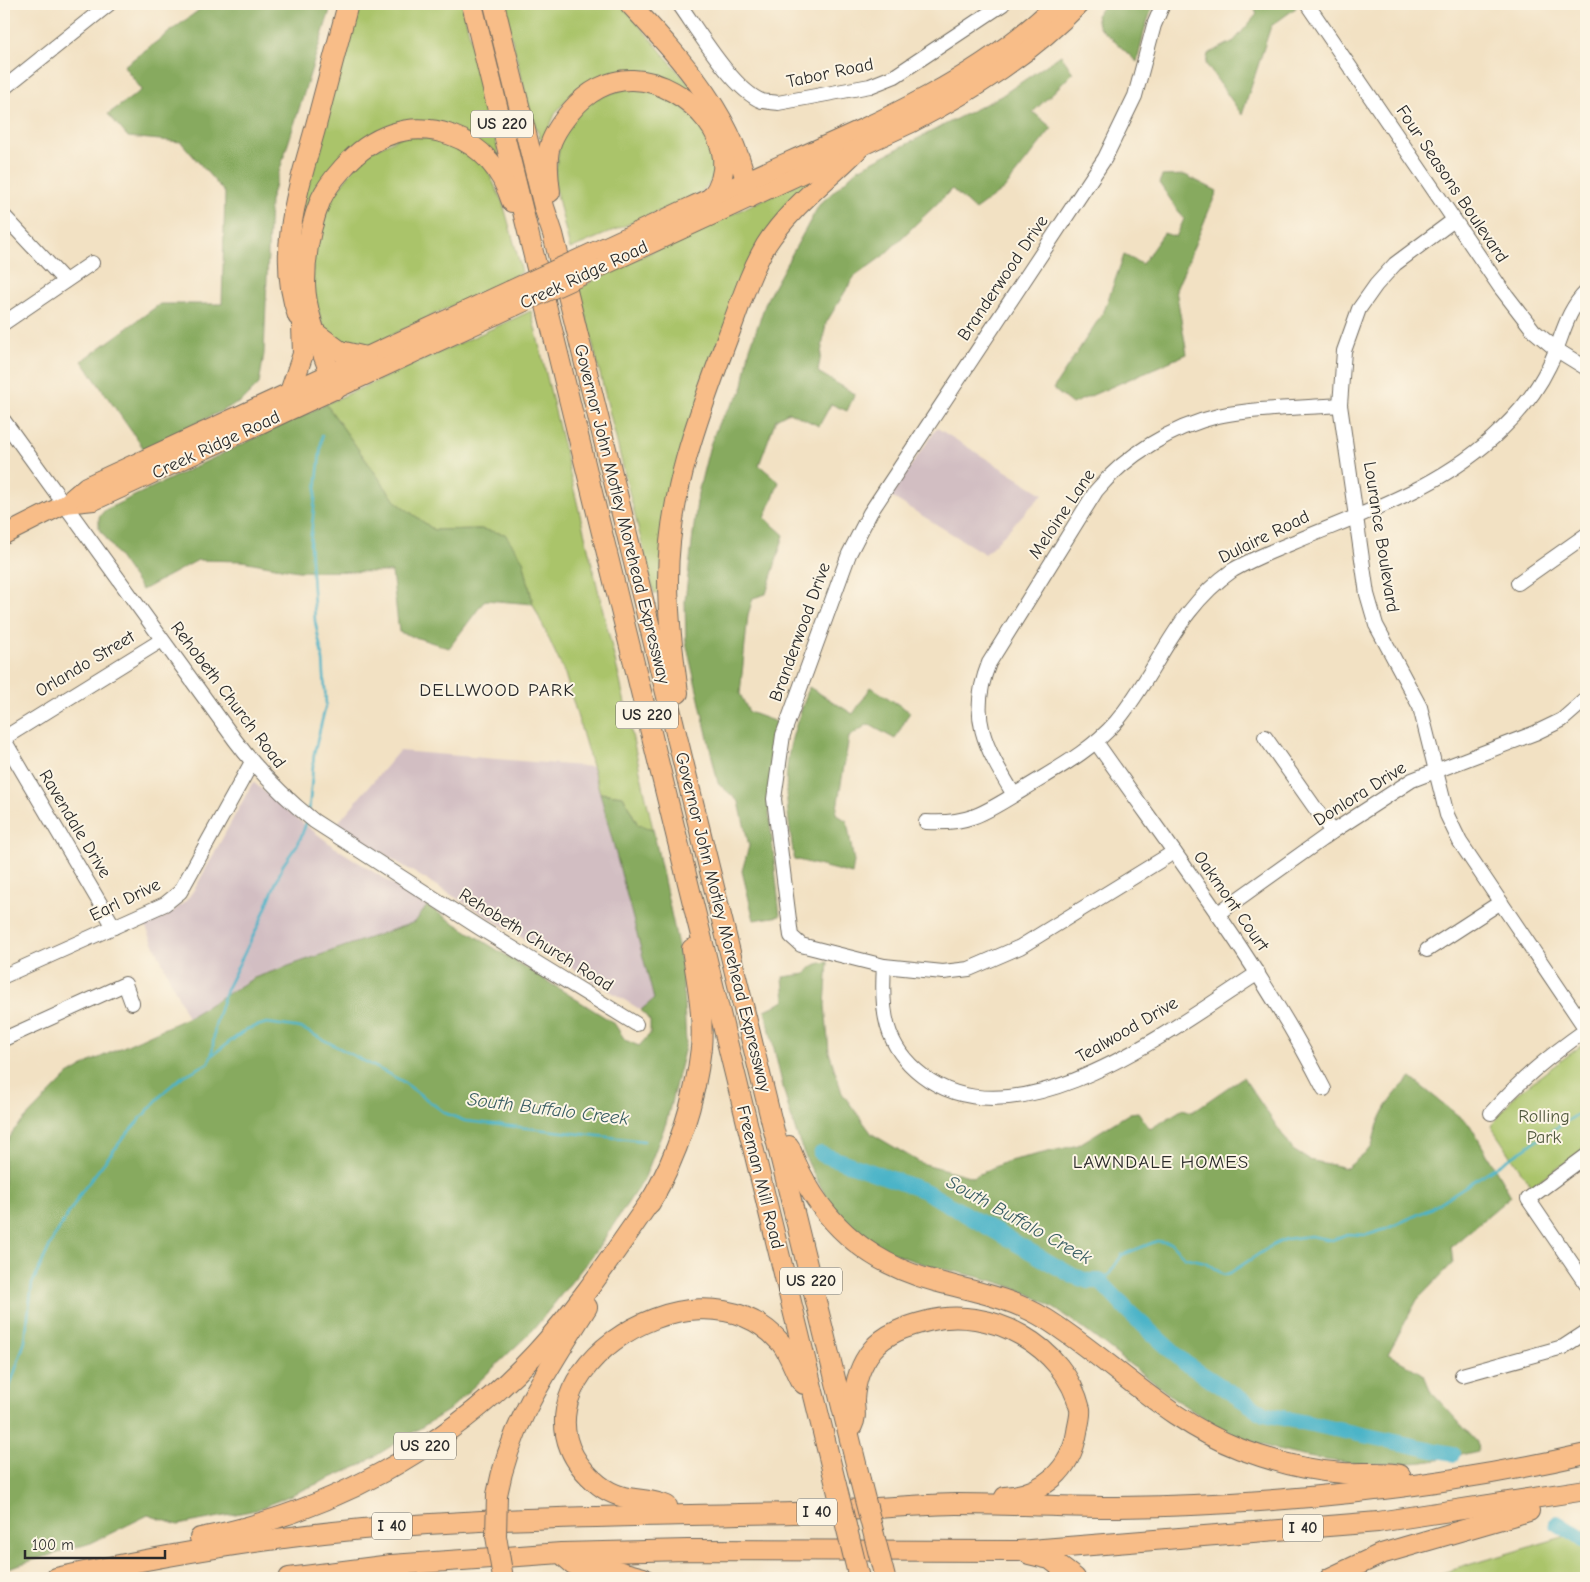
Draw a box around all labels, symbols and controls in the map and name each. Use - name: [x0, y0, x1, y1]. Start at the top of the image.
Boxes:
- street label: Tabor Road: [785, 54, 875, 92]
- street label: Four Seasons Boulevard: [1391, 101, 1513, 267]
- road number: US 220: [471, 110, 533, 138]
- street label: Branderwood Drive: [953, 211, 1053, 345]
- street label: Creek Ridge Road: [517, 236, 651, 314]
- street label: Governor John Motley Morehead Expressway: [570, 342, 675, 687]
- street label: Creek Ridge Road: [149, 406, 283, 484]
- street label: Lourance Boulevard: [1359, 460, 1403, 614]
- street label: Meloine Lane: [1024, 465, 1100, 563]
- street label: Dulaire Road: [1215, 506, 1313, 568]
- street label: Branderwood Drive: [765, 559, 835, 705]
- street label: Rehobeth Church Road: [166, 618, 290, 772]
- street label: Orlando Street: [32, 626, 139, 702]
- district label: DELLWOOD PARK: [419, 679, 575, 701]
- road number: US 220: [616, 702, 678, 728]
- street label: Governor John Motley Morehead Expressway: [671, 750, 776, 1095]
- street label: Donlora Drive: [1310, 757, 1410, 831]
- street label: Ravendale Drive: [34, 766, 116, 882]
- street label: Oakmont Court: [1189, 847, 1274, 956]
- street label: Earl Drive: [86, 874, 164, 926]
- street label: Rehobeth Church Road: [455, 884, 617, 996]
- street label: Tealwood Drive: [1072, 992, 1182, 1068]
- water label: South Buffalo Creek: [466, 1088, 631, 1130]
- street label: Freeman Mill Road: [732, 1103, 788, 1251]
- park label: Rolling Park: [1518, 1106, 1570, 1148]
- district label: LAWNDALE HOMES: [1073, 1151, 1249, 1173]
- water label: South Buffalo Creek: [943, 1171, 1096, 1269]
- road number: US 220: [780, 1268, 842, 1294]
- road number: US 220: [394, 1432, 456, 1460]
- road number: I 40: [797, 1498, 837, 1525]
- road number: I 40: [372, 1512, 412, 1540]
- road number: I 40: [1283, 1515, 1323, 1542]
- scale bar: [25, 1527, 165, 1559]
- text: 100 m: [32, 1536, 74, 1554]

